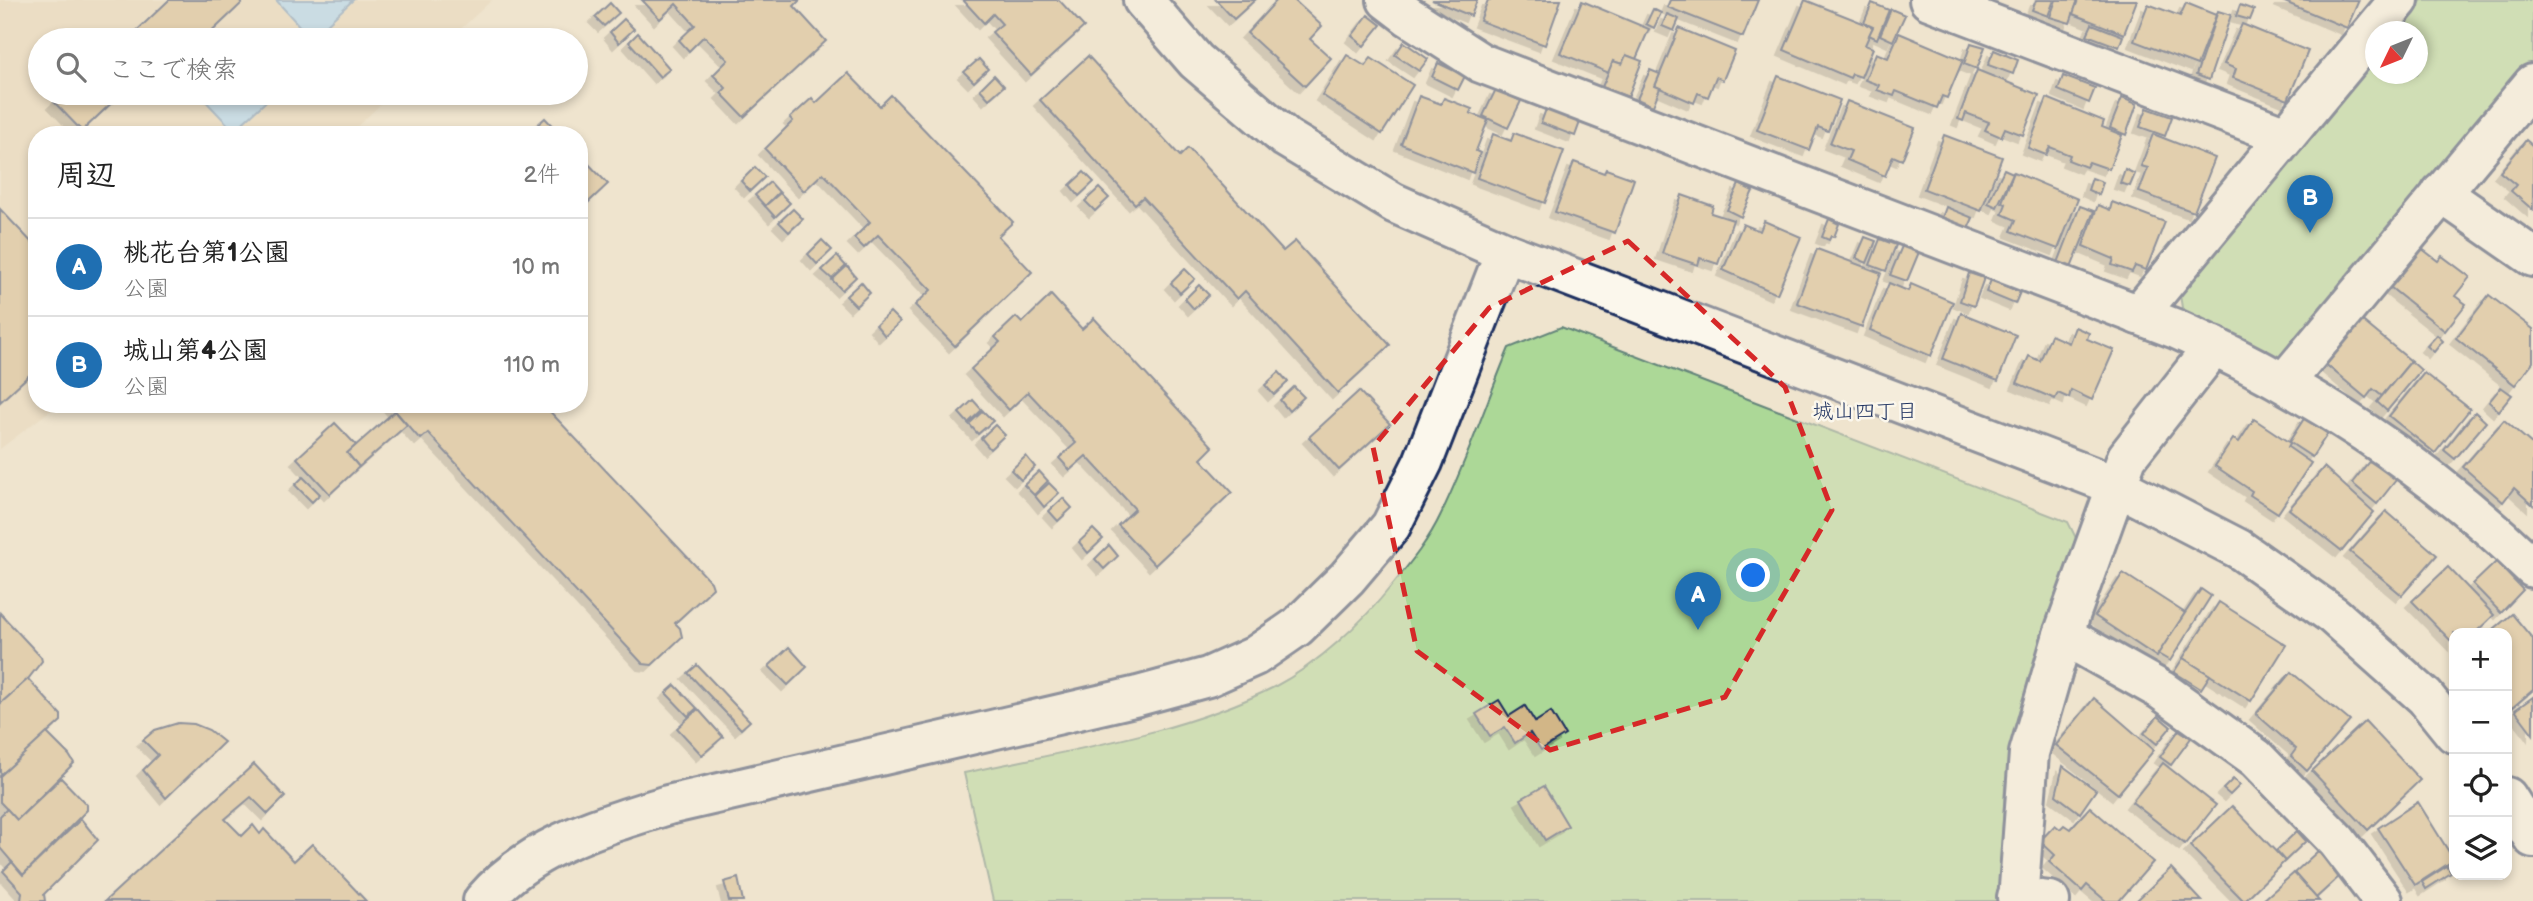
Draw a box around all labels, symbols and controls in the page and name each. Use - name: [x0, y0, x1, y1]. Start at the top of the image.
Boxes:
- north arrow: [2365, 21, 2428, 84]
- search box: [28, 28, 588, 105]
- icon: search: [52, 48, 90, 86]
- text: ここで検索: [108, 55, 238, 86]
- text: 周辺: [56, 158, 116, 194]
- text: 2件: [523, 161, 560, 189]
- pin: B: [2287, 175, 2333, 233]
- text: 桃花台第1公園: [123, 238, 290, 269]
- text: A: [72, 253, 86, 281]
- text: 10 m: [512, 253, 560, 281]
- text: 公園: [123, 275, 169, 303]
- text: 城山第4公園: [123, 336, 268, 367]
- text: B: [71, 351, 87, 379]
- text: 110 m: [503, 351, 560, 379]
- text: 公園: [123, 373, 169, 401]
- district label: 城山四丁目: [1813, 399, 1918, 424]
- your location: [1736, 558, 1770, 592]
- pin: A: [1675, 572, 1721, 630]
- map controls: [2449, 628, 2512, 880]
- button: +: [2449, 628, 2512, 691]
- button: −: [2449, 691, 2512, 754]
- button: locate: [2449, 754, 2512, 817]
- button: layers: [2449, 817, 2512, 880]

